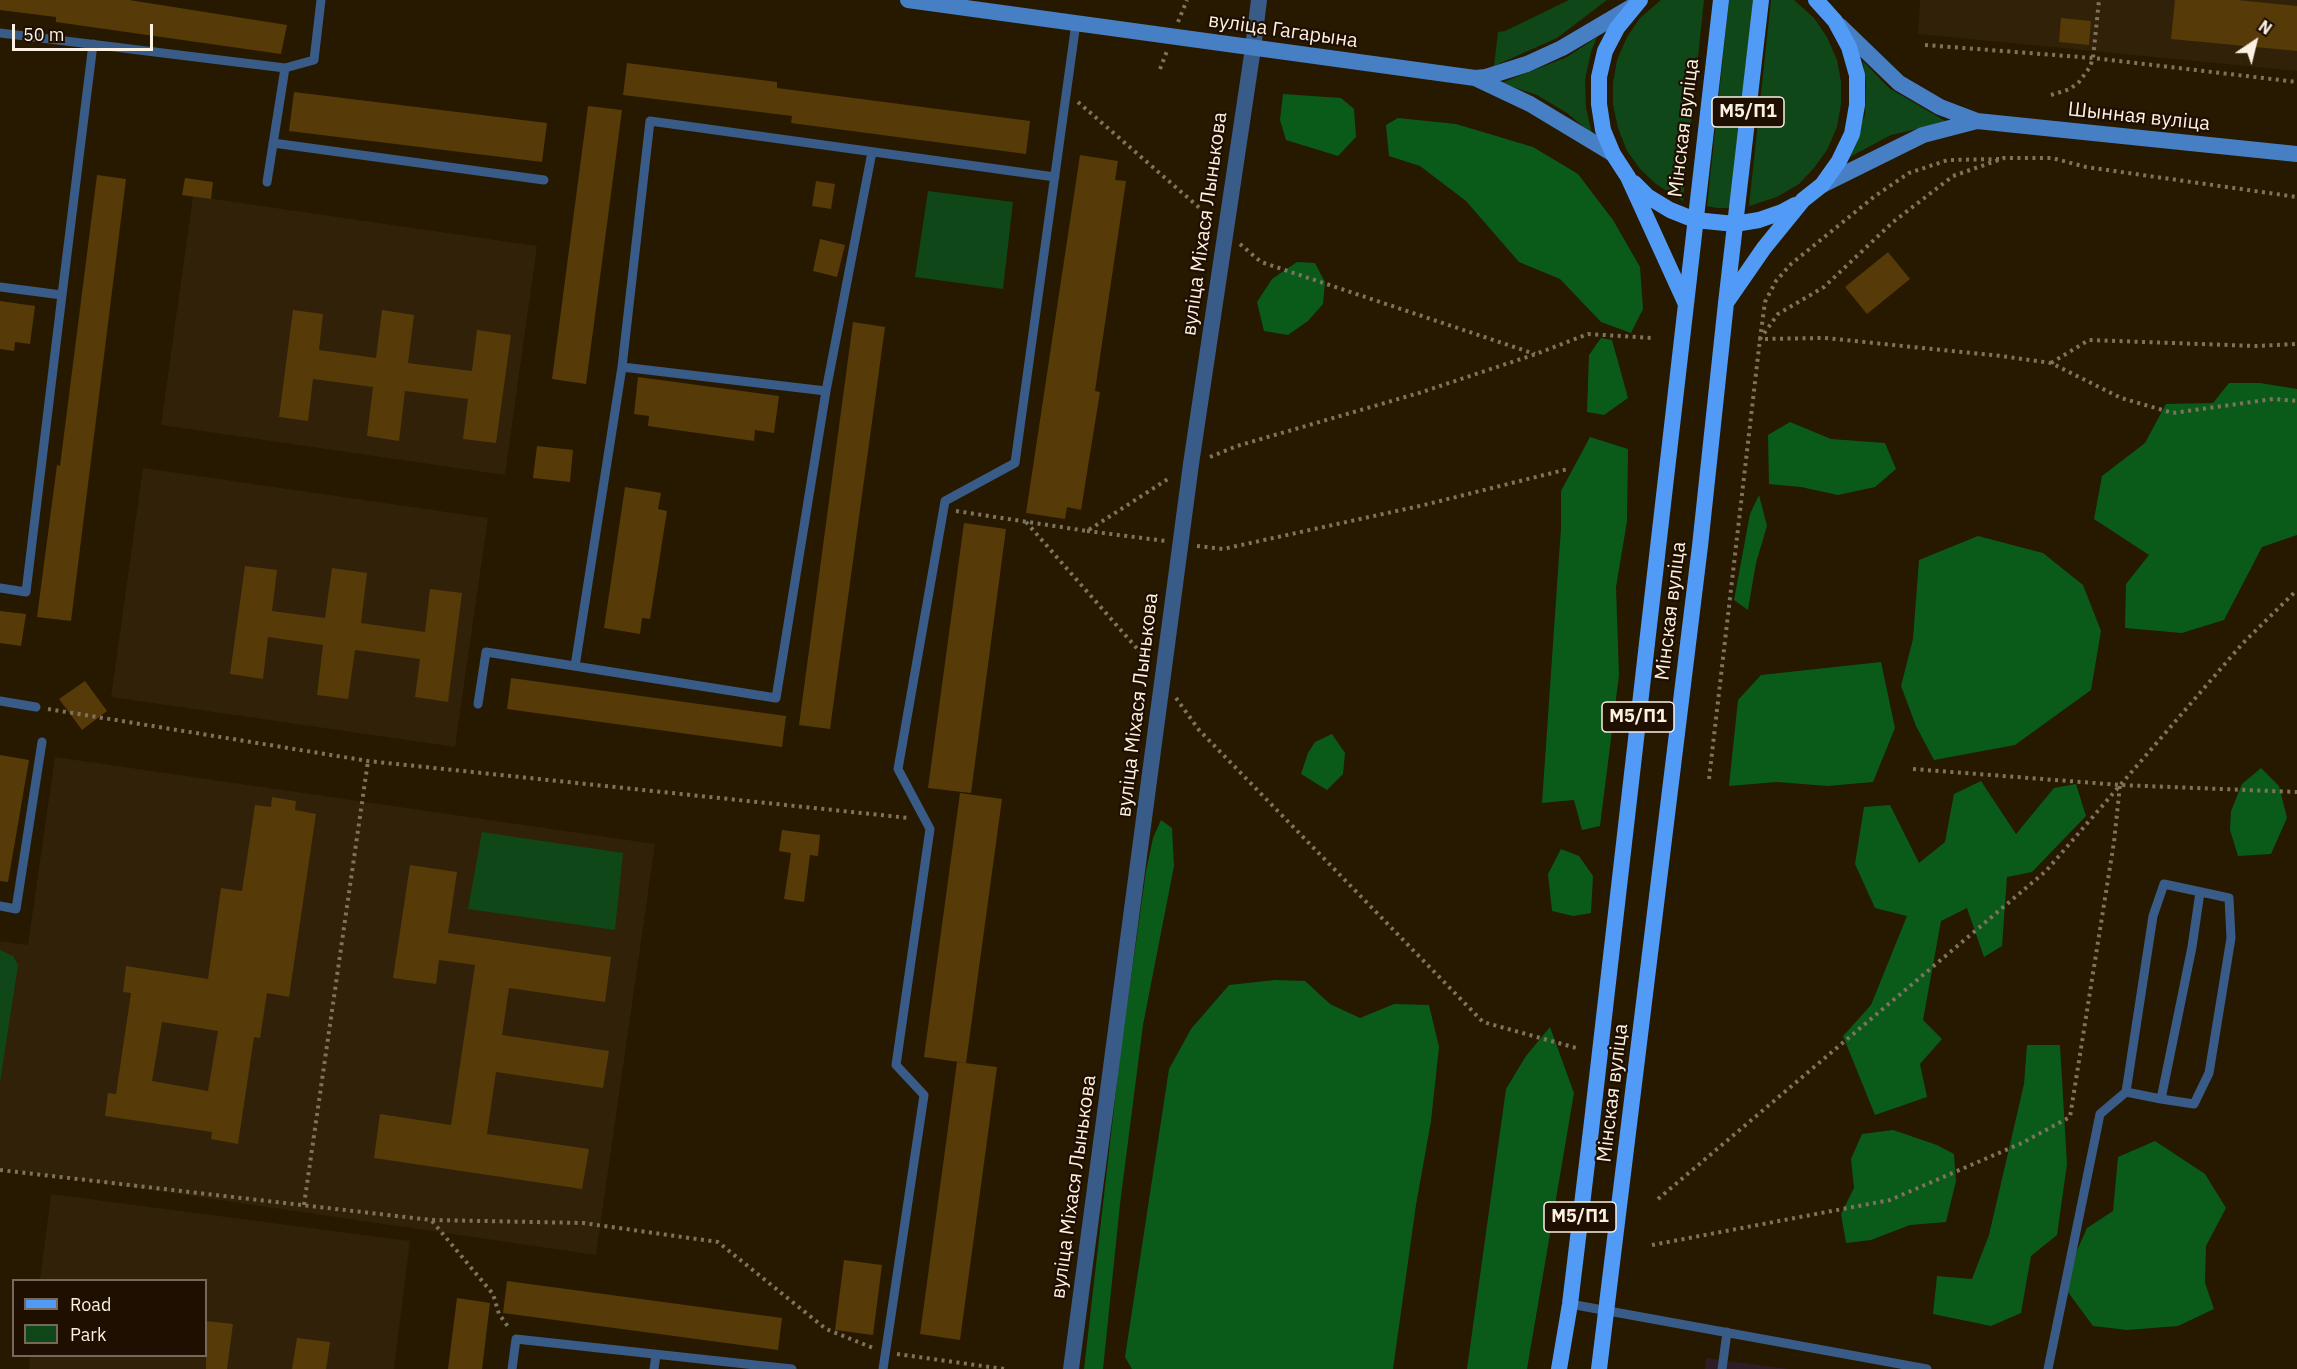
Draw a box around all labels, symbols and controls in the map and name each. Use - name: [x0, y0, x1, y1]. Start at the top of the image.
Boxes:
- street label: вуліца Гагарына: [1207, 9, 1359, 53]
- scale bar: [15, 12, 156, 50]
- north arrow: [2225, 12, 2285, 72]
- text: N: [2255, 16, 2276, 39]
- text: 50 m: [23, 23, 65, 46]
- street label: Мінская вуліца: [1664, 57, 1704, 199]
- road number: М5/П1: [1712, 97, 1784, 127]
- street label: Шынная вуліца: [2067, 98, 2211, 136]
- street label: вуліца Міхася Лынькова: [1177, 111, 1233, 337]
- street label: Мінская вуліца: [1651, 540, 1691, 682]
- street label: вуліца Міхася Лынькова: [1112, 591, 1164, 819]
- road number: М5/П1: [1602, 702, 1674, 732]
- street label: Мінская вуліца: [1593, 1022, 1633, 1164]
- street label: вуліца Міхася Лынькова: [1046, 1074, 1102, 1300]
- road number: М5/П1: [1544, 1202, 1616, 1232]
- legend: [12, 1279, 207, 1357]
- text: Road: [70, 1293, 111, 1316]
- text: Park: [70, 1323, 106, 1346]

